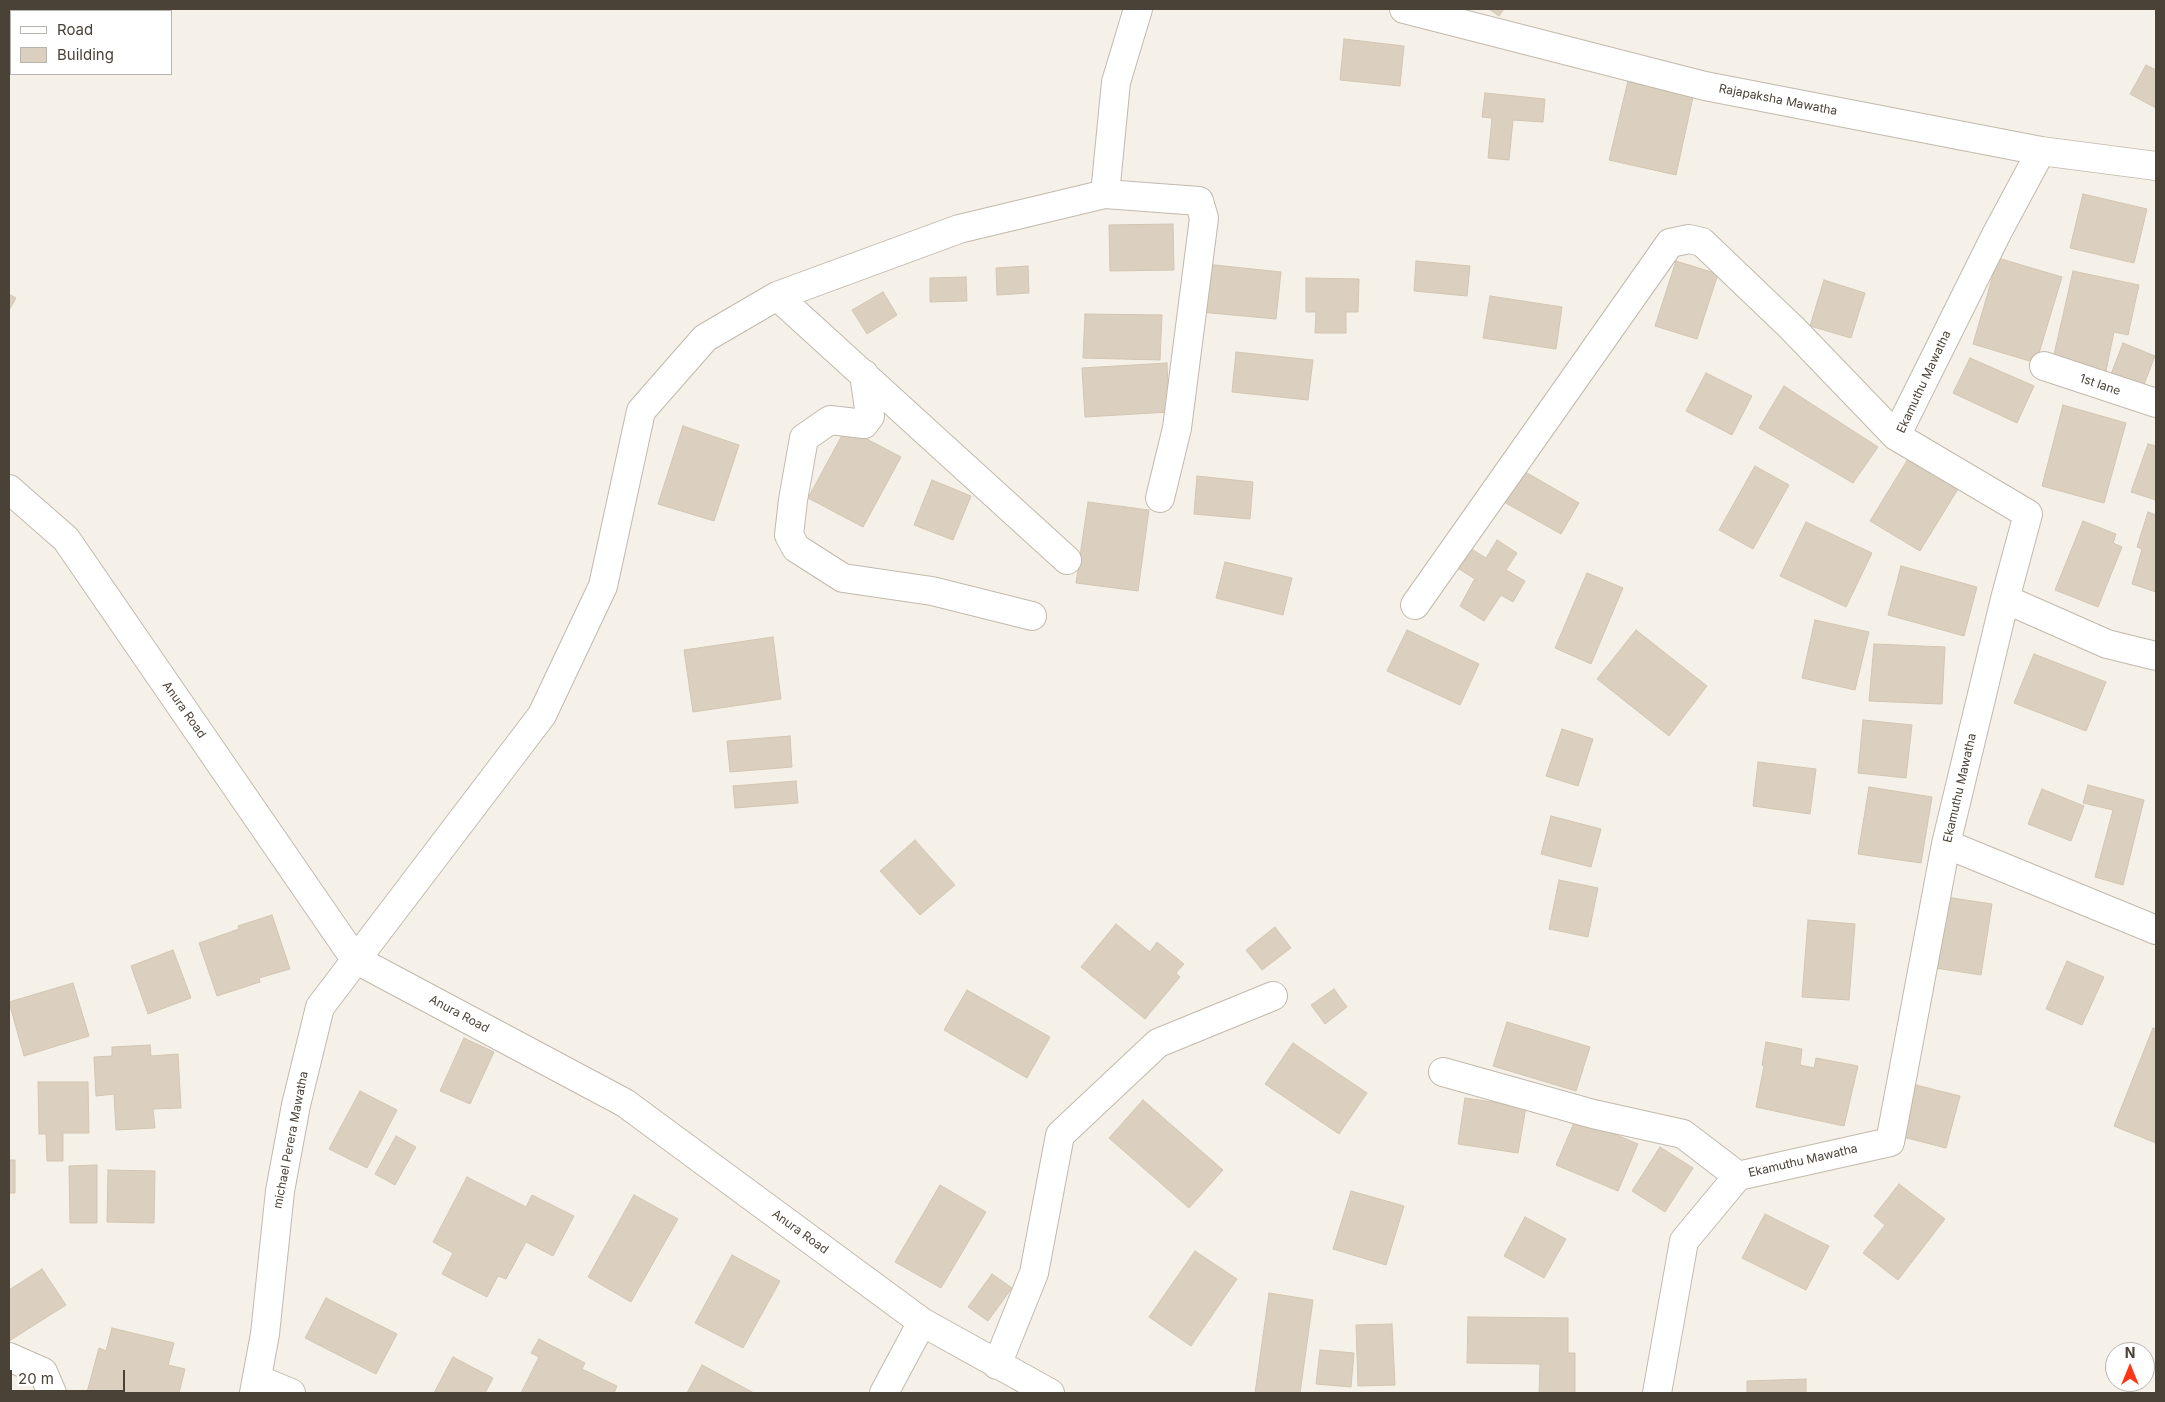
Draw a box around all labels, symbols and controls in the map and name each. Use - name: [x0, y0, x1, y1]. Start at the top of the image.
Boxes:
- legend: [10, 10, 172, 75]
- text: Road: [57, 20, 93, 39]
- text: Building: [57, 45, 114, 64]
- street label: Rajapaksha Mawatha: [1718, 81, 1838, 119]
- street label: Ekamuthu Mawatha: [1894, 328, 1954, 436]
- street label: 1st lane: [2078, 371, 2122, 399]
- street label: Anura Road: [159, 679, 209, 741]
- street label: Ekamuthu Mawatha: [1940, 732, 1980, 844]
- street label: Anura Road: [426, 992, 492, 1036]
- street label: michael Perera Mawatha: [271, 1070, 311, 1210]
- street label: Ekamuthu Mawatha: [1747, 1141, 1859, 1181]
- street label: Anura Road: [769, 1207, 831, 1257]
- north arrow: [2105, 1342, 2155, 1392]
- text: N: [2125, 1344, 2135, 1361]
- scale bar: [12, 1360, 128, 1392]
- text: 20 m: [18, 1369, 54, 1388]

